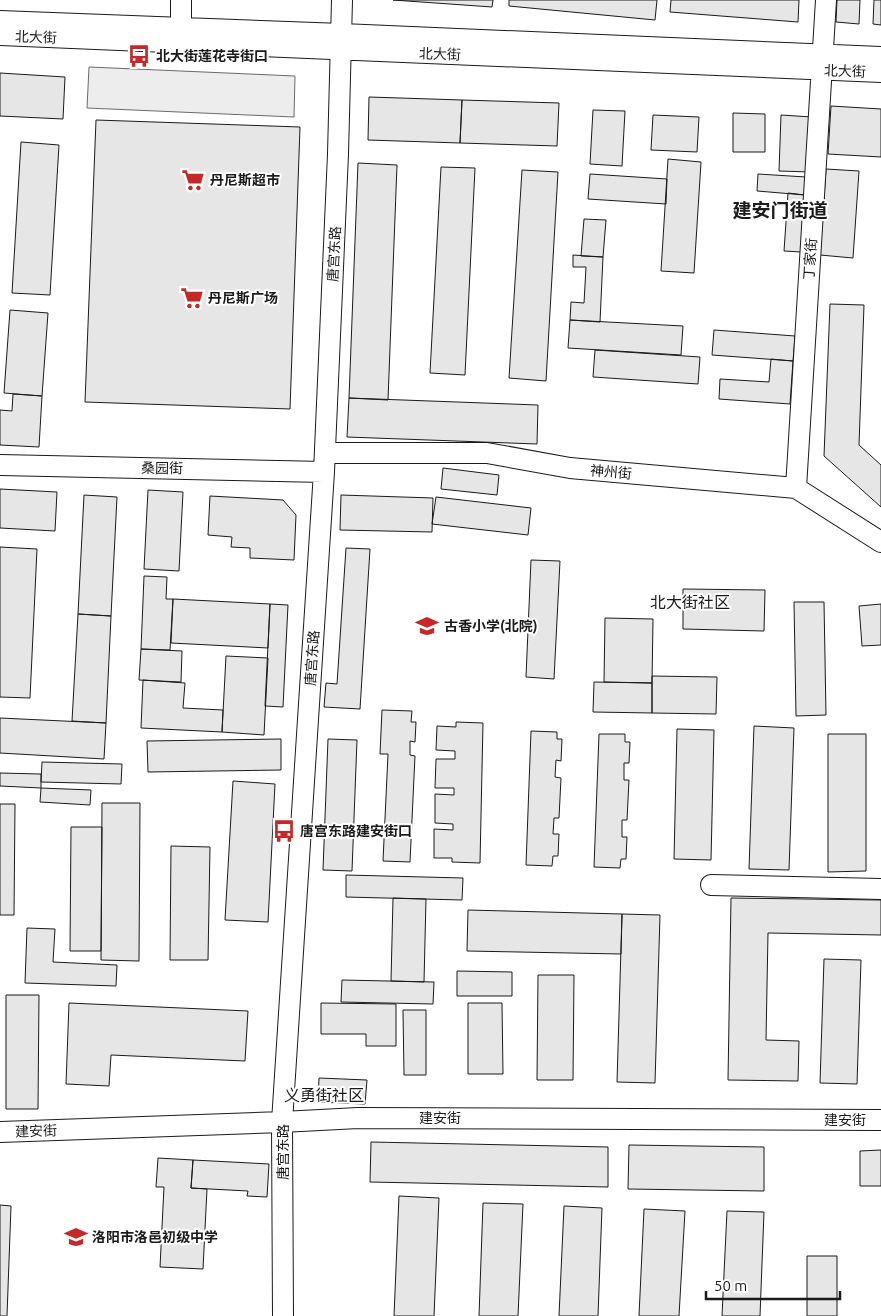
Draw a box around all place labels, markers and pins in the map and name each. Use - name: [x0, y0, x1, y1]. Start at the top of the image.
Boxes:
- bus stop icon: 北大街莲花寺街口: [126, 43, 152, 69]
- place label: 北大街莲花寺街口: [156, 48, 268, 64]
- supermarket icon: 丹尼斯超市: [180, 167, 206, 193]
- place label: 丹尼斯超市: [210, 172, 280, 188]
- supermarket icon: 丹尼斯广场: [179, 285, 205, 311]
- place label: 丹尼斯广场: [208, 290, 278, 306]
- school or university icon: 古香小学(北院): [414, 613, 440, 639]
- place label: 古香小学(北院): [444, 618, 538, 634]
- bus stop icon: 唐宫东路建安街口: [271, 818, 297, 844]
- place label: 唐宫东路建安街口: [300, 823, 412, 839]
- school or university icon: 洛阳市洛邑初级中学: [63, 1224, 89, 1250]
- place label: 洛阳市洛邑初级中学: [92, 1229, 218, 1245]

